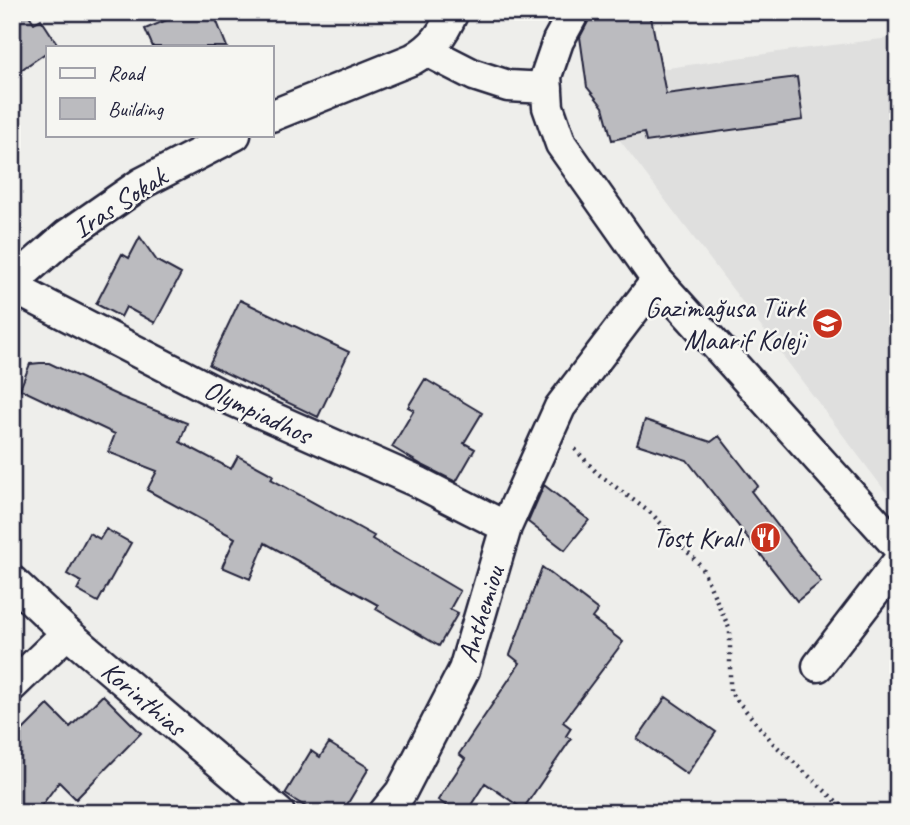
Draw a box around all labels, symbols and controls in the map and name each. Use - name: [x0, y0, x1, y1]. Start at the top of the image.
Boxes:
- legend: [46, 46, 273, 136]
- text: Road: [108, 60, 147, 86]
- text: Building: [108, 96, 165, 122]
- street label: Iras Sokak: [66, 158, 175, 246]
- place label: Gazimağusa Türk Maarif Koleji: [645, 290, 809, 357]
- school or university icon: Gazimağusa Türk Maarif Koleji: [811, 306, 845, 340]
- street label: Olympiadhos: [198, 371, 319, 453]
- place label: Tost Kralı: [653, 520, 745, 555]
- restaurant icon: Tost Kralı: [749, 520, 783, 554]
- street label: Anthemiou: [449, 560, 512, 666]
- street label: Korinthias: [94, 653, 195, 745]

